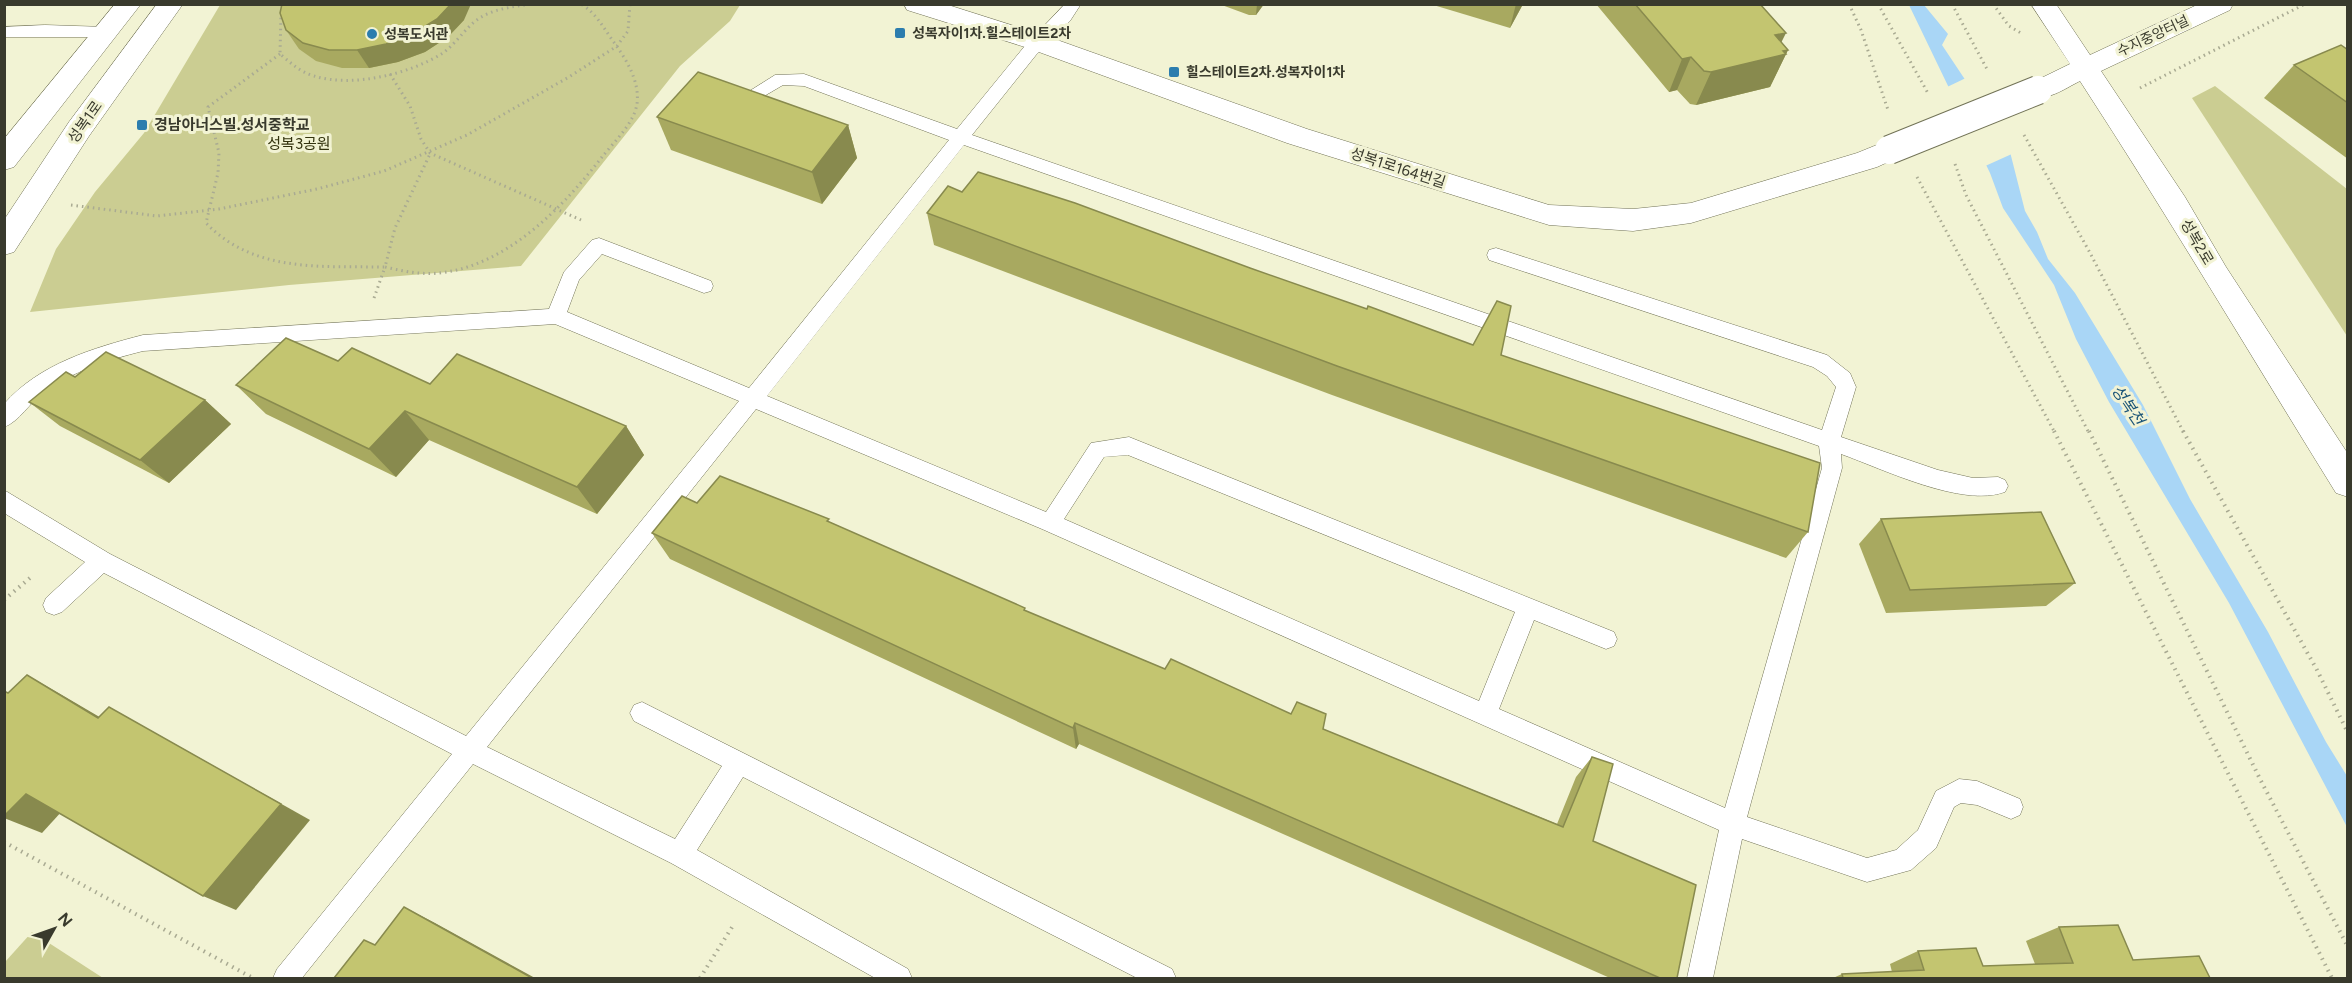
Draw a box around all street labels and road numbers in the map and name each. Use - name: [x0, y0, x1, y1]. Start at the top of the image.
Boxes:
- street label: 수지중앙터널: [2114, 12, 2192, 60]
- street label: 성복1로: [64, 97, 106, 147]
- street label: 성복1로164번길: [1348, 144, 1448, 192]
- street label: 성복2로: [2177, 216, 2217, 268]

